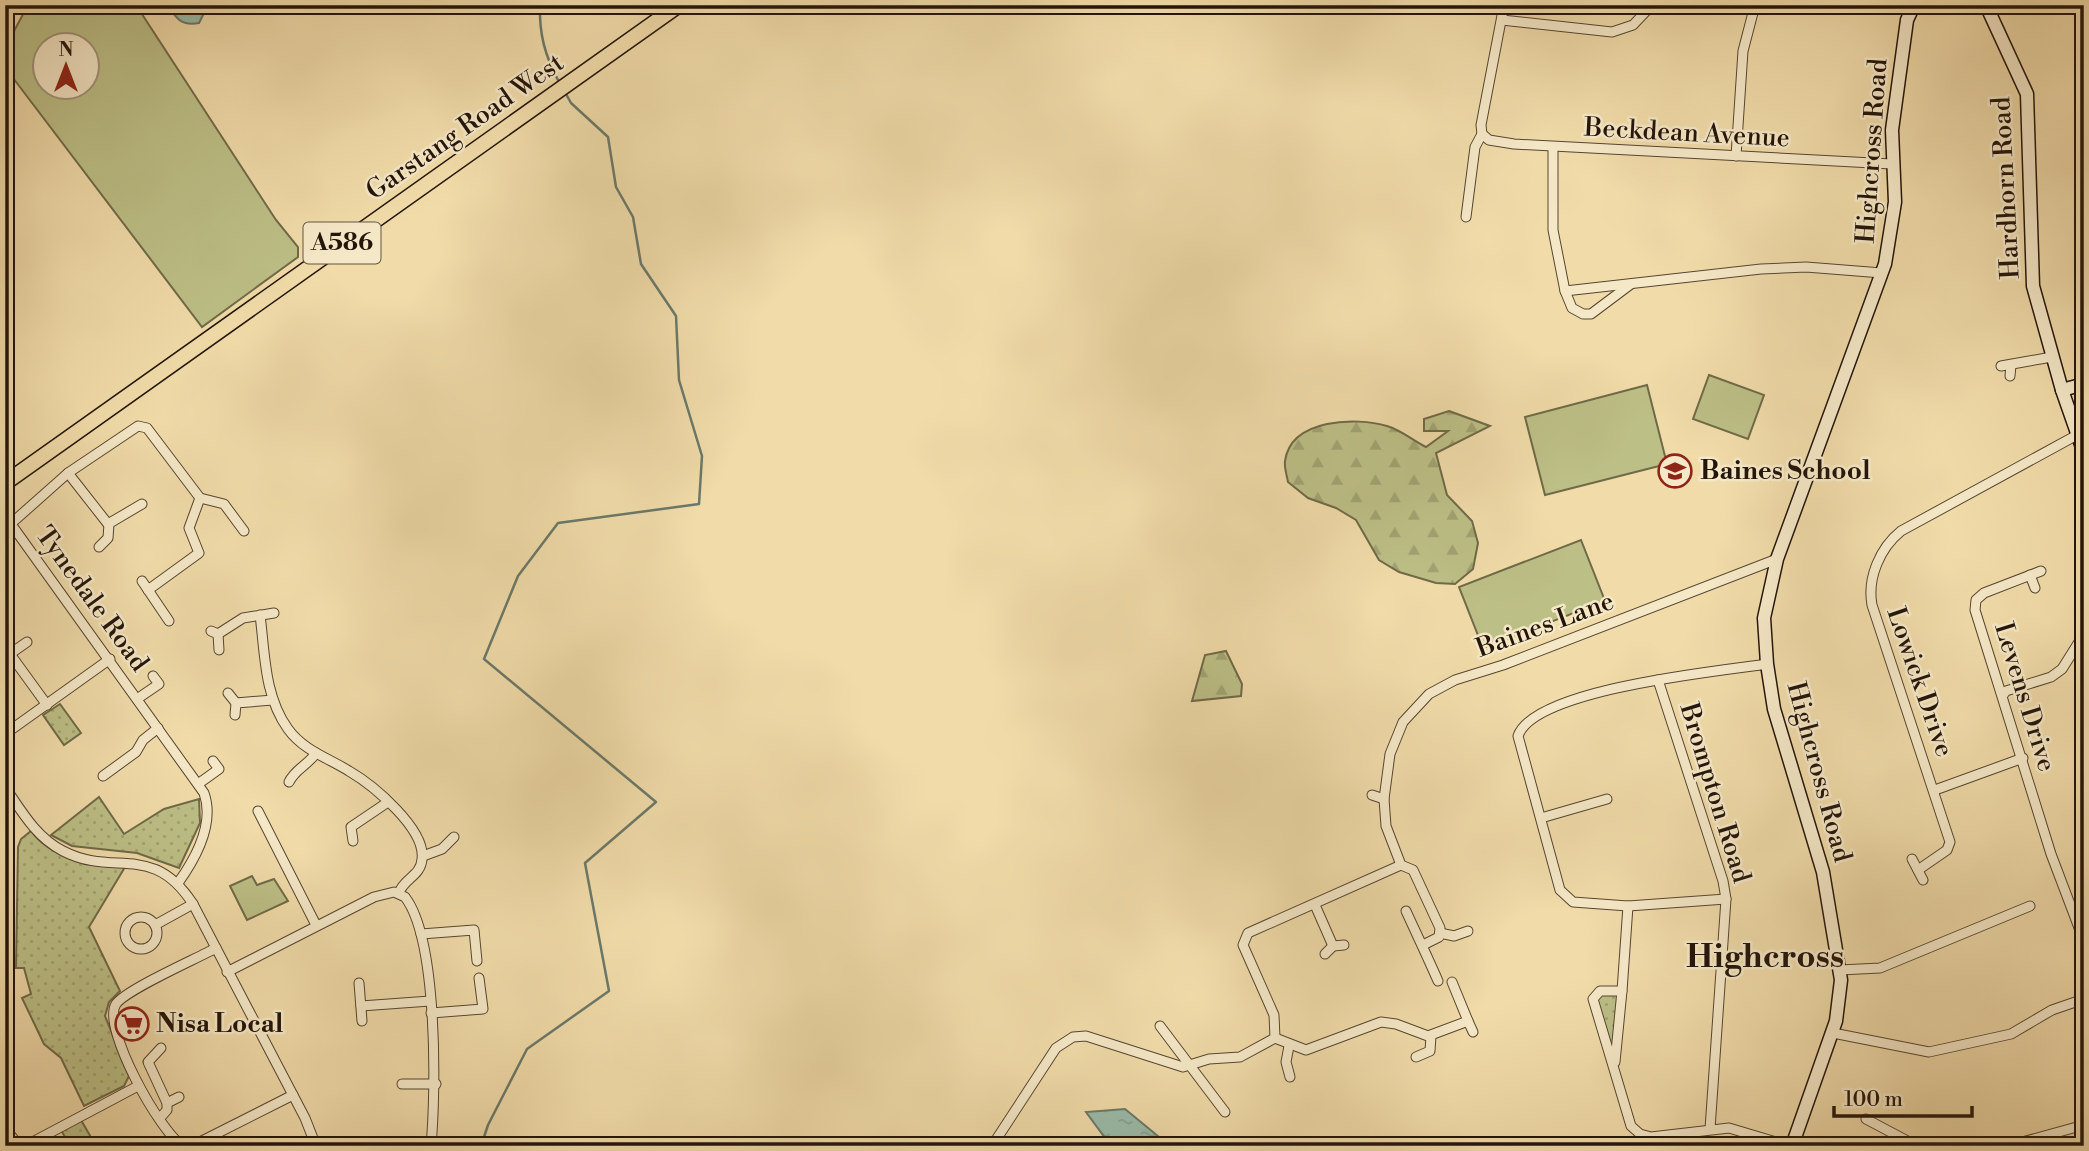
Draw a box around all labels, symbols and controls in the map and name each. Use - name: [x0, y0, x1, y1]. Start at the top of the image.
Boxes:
- north arrow: [32, 32, 102, 102]
- text: N: [58, 38, 74, 62]
- street label: Garstang Road West: [360, 47, 570, 207]
- street label: Highcross Road: [1850, 57, 1894, 245]
- street label: Hardhorn Road: [1985, 96, 2027, 280]
- street label: Beckdean Avenue: [1582, 112, 1791, 154]
- road number: A586: [304, 223, 380, 264]
- school or university icon: Baines School: [1656, 452, 1694, 490]
- place label: Baines School: [1700, 455, 1871, 487]
- street label: Tynedale Road: [29, 520, 156, 678]
- street label: Baines Lane: [1471, 585, 1618, 665]
- street label: Lowick Drive: [1879, 603, 1961, 761]
- street label: Levens Drive: [1987, 619, 2063, 775]
- street label: Highcross Road: [1780, 678, 1859, 866]
- street label: Brompton Road: [1672, 698, 1758, 887]
- district label: Highcross: [1686, 937, 1844, 978]
- supermarket icon: Nisa Local: [113, 1005, 151, 1043]
- place label: Nisa Local: [156, 1008, 284, 1040]
- scale bar: [1834, 1074, 1972, 1118]
- text: 100 m: [1844, 1087, 1903, 1113]

